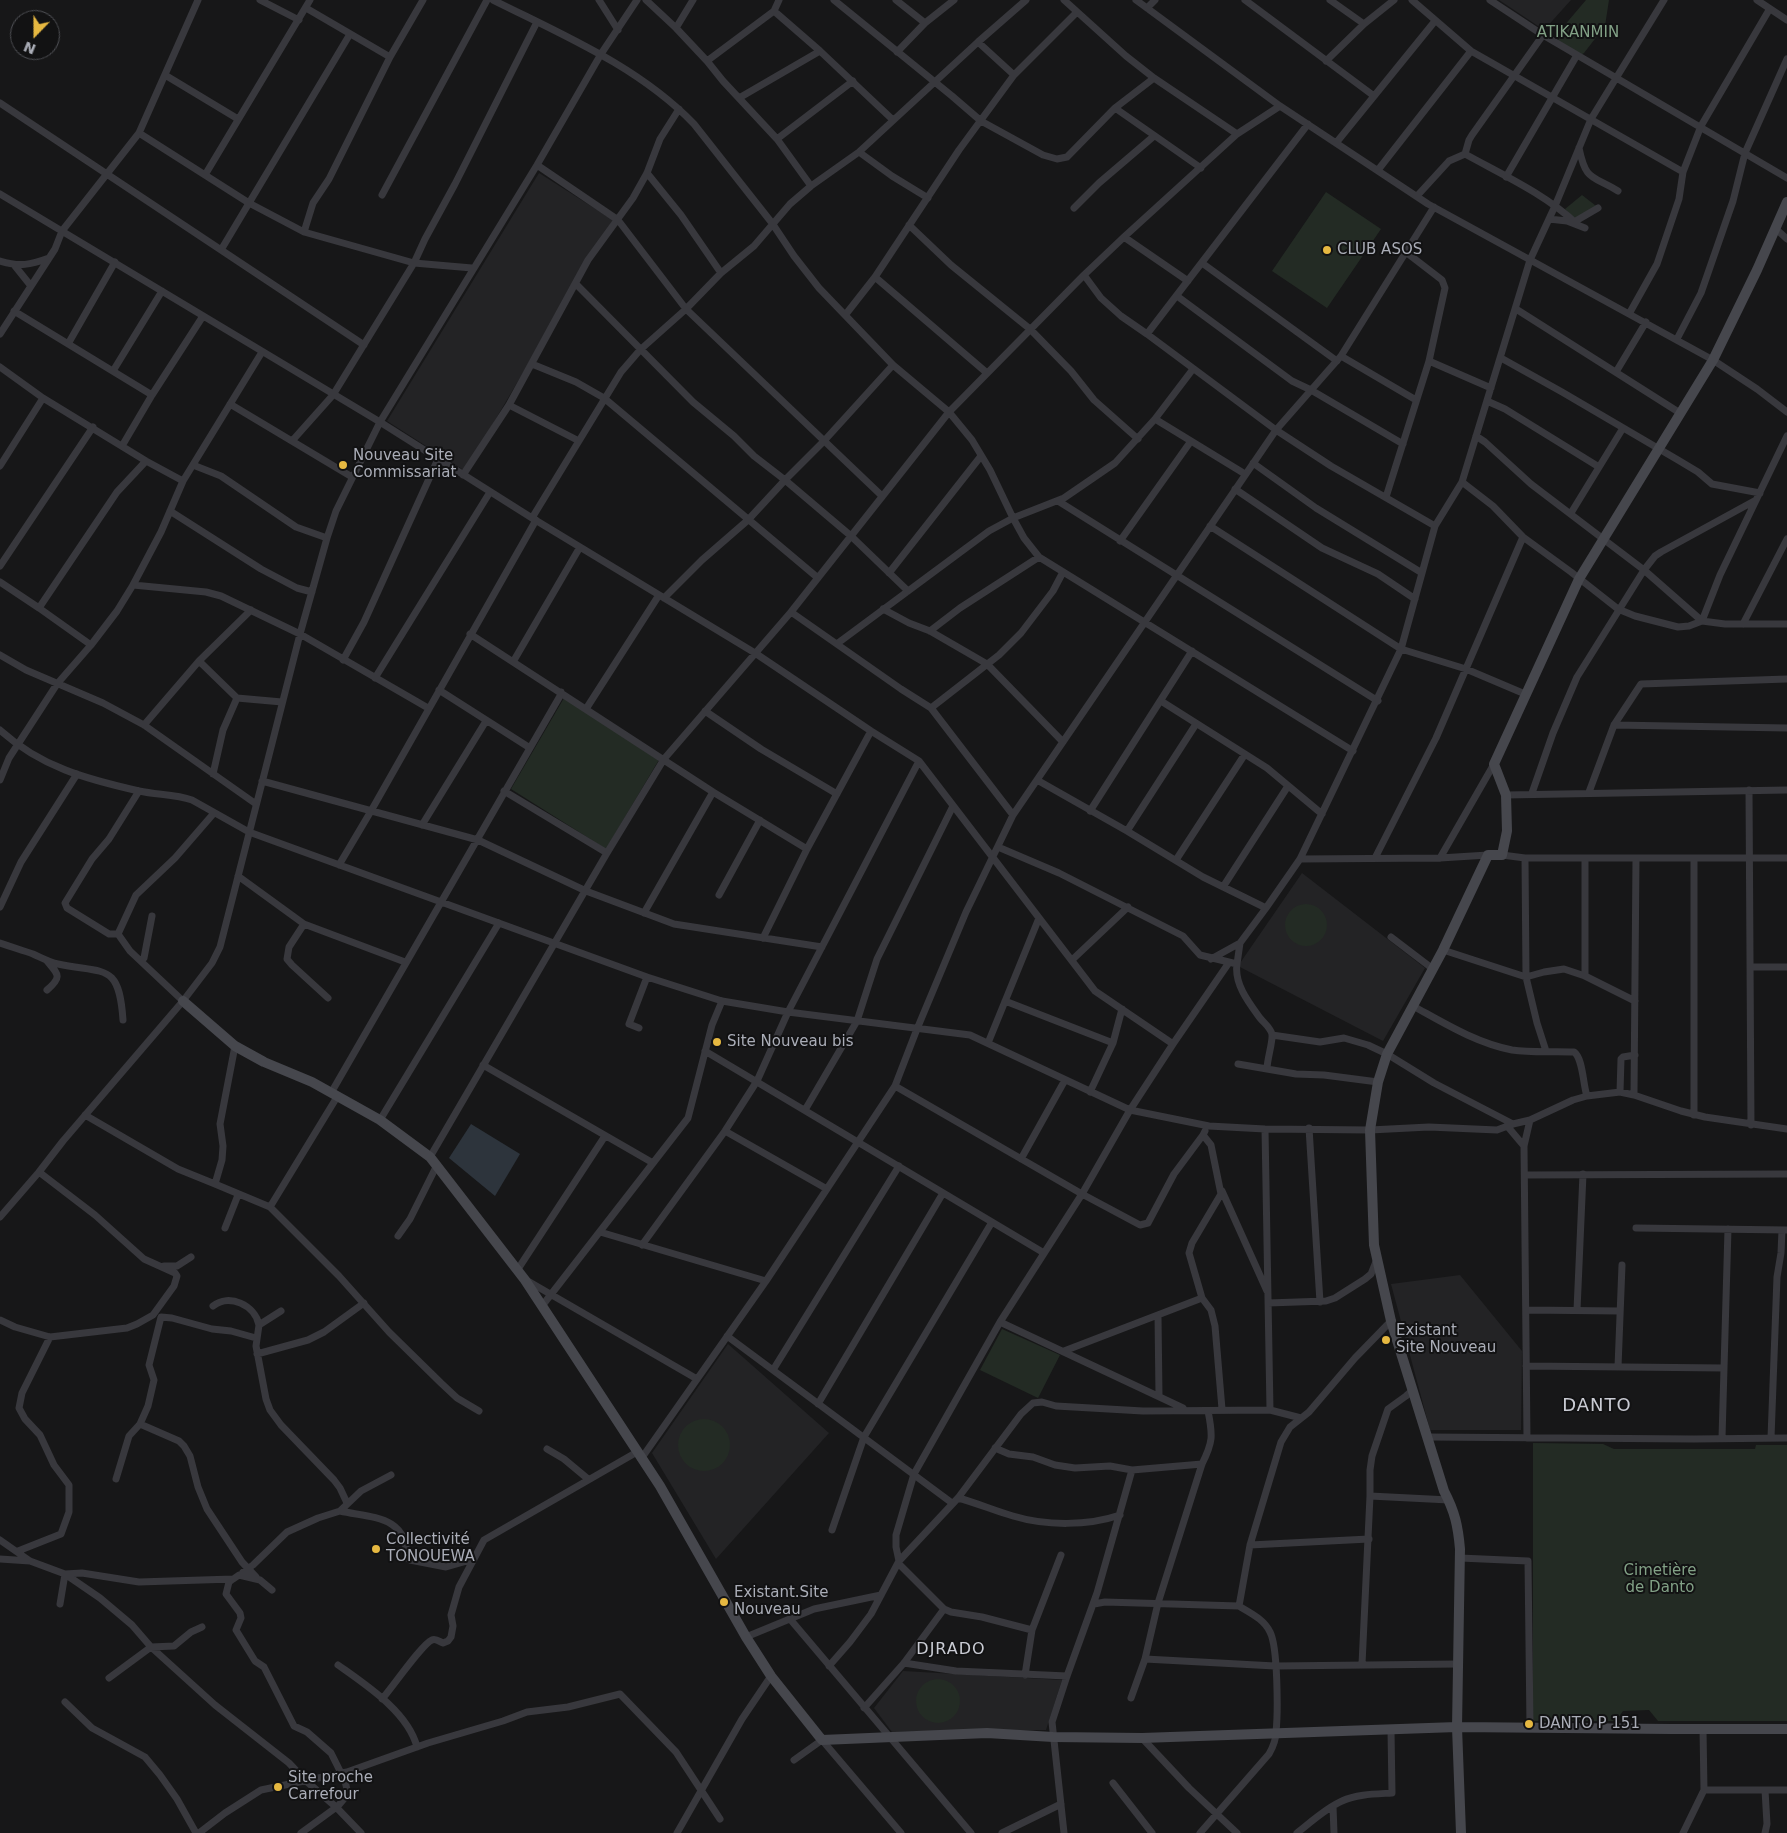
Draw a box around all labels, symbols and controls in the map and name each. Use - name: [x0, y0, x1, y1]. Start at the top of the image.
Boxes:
- north arrow: [10, 10, 60, 60]
- park label: ATIKANMIN: [1537, 24, 1619, 42]
- text: N: [21, 38, 38, 58]
- place label: CLUB ASOS: [1337, 241, 1422, 259]
- marker: CLUB ASOS: [1321, 244, 1333, 256]
- place label: Nouveau Site Commissariat: [353, 447, 456, 482]
- marker: Nouveau Site Commissariat: [337, 459, 349, 471]
- place label: Site Nouveau bis: [727, 1033, 854, 1051]
- marker: Site Nouveau bis: [711, 1036, 723, 1048]
- place label: Existant Site Nouveau: [1396, 1322, 1496, 1357]
- marker: Existant Site Nouveau: [1380, 1334, 1392, 1346]
- district label: DANTO: [1562, 1395, 1632, 1417]
- place label: Collectivité TONOUEWA: [386, 1531, 475, 1566]
- marker: Collectivité TONOUEWA: [370, 1543, 382, 1555]
- park label: Cimetière de Danto: [1624, 1562, 1696, 1597]
- place label: Existant.Site Nouveau: [734, 1584, 828, 1619]
- marker: Existant.Site Nouveau: [718, 1596, 730, 1608]
- district label: DJRADO: [916, 1640, 986, 1660]
- place label: DANTO P 151: [1539, 1715, 1640, 1733]
- marker: DANTO P 151: [1523, 1718, 1535, 1730]
- place label: Site proche Carrefour: [288, 1769, 373, 1804]
- marker: Site proche Carrefour: [272, 1781, 284, 1793]

